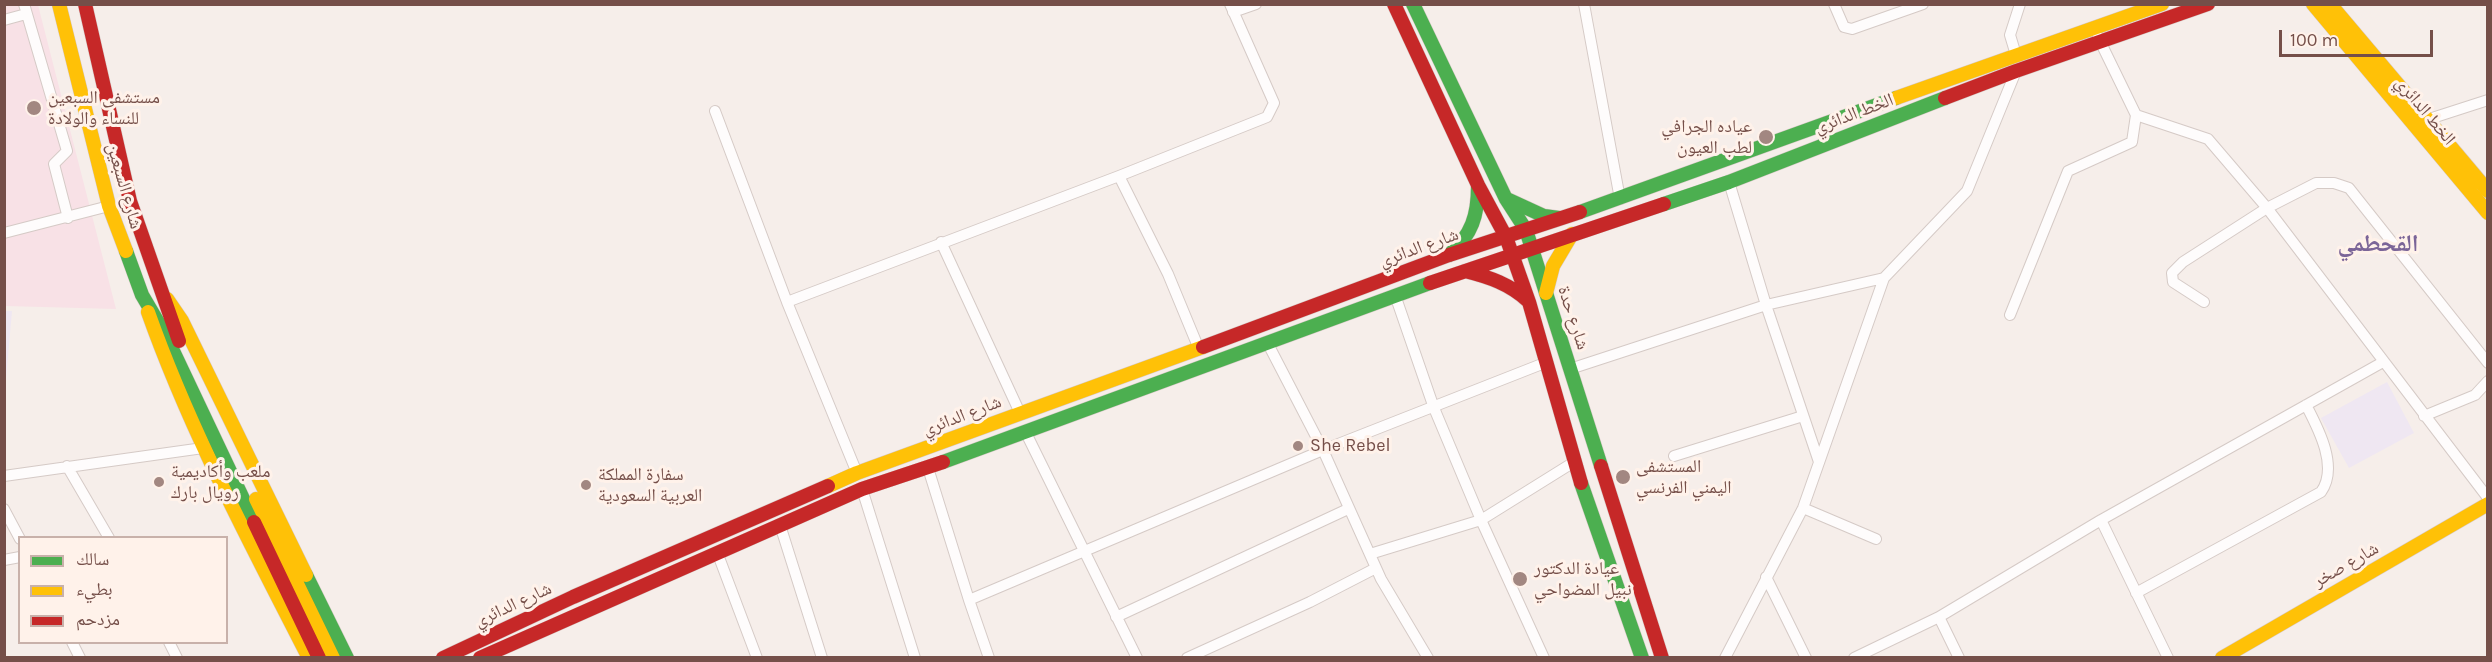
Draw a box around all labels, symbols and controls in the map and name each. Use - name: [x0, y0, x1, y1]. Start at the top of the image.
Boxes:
- scale bar: [2282, 18, 2436, 56]
- text: 100 m: [2290, 29, 2338, 51]
- street label: الخط الدائري: [2390, 72, 2460, 150]
- place label: مستشفى السبعين للنساء والولادة: [48, 87, 160, 130]
- street label: الخط الدائري: [1812, 89, 1896, 139]
- marker: مستشفى السبعين للنساء والولادة: [25, 99, 43, 117]
- place label: عياده الجرافي لطب العيون: [1661, 116, 1752, 158]
- marker: عياده الجرافي لطب العيون: [1757, 128, 1775, 146]
- street label: شارع السبعين: [101, 141, 147, 231]
- street label: شارع الدائري: [1376, 224, 1462, 272]
- district label: القحطمي: [2337, 230, 2419, 258]
- street label: شارع حدة: [1553, 283, 1593, 353]
- street label: شارع الدائري: [920, 391, 1004, 441]
- place label: She Rebel: [1310, 435, 1390, 457]
- marker: She Rebel: [1291, 439, 1305, 453]
- place label: المستشفى اليمني الفرنسي: [1636, 456, 1731, 498]
- place label: ملعب وأكاديمية رويال بارك: [171, 461, 270, 504]
- place label: سفارة المملكة العربية السعودية: [598, 464, 702, 506]
- marker: المستشفى اليمني الفرنسي: [1614, 468, 1632, 486]
- marker: ملعب وأكاديمية رويال بارك: [152, 475, 166, 489]
- marker: سفارة المملكة العربية السعودية: [579, 478, 593, 492]
- legend: [18, 536, 228, 644]
- street label: شارع صخر: [2309, 538, 2383, 592]
- text: سالك: [76, 548, 109, 570]
- place label: عيادة الدكتور نبيل المضواحي: [1534, 558, 1632, 600]
- marker: عيادة الدكتور نبيل المضواحي: [1511, 570, 1529, 588]
- text: بطيء: [76, 578, 113, 600]
- street label: شارع الدائري: [471, 578, 555, 632]
- text: مزدحم: [76, 608, 120, 630]

